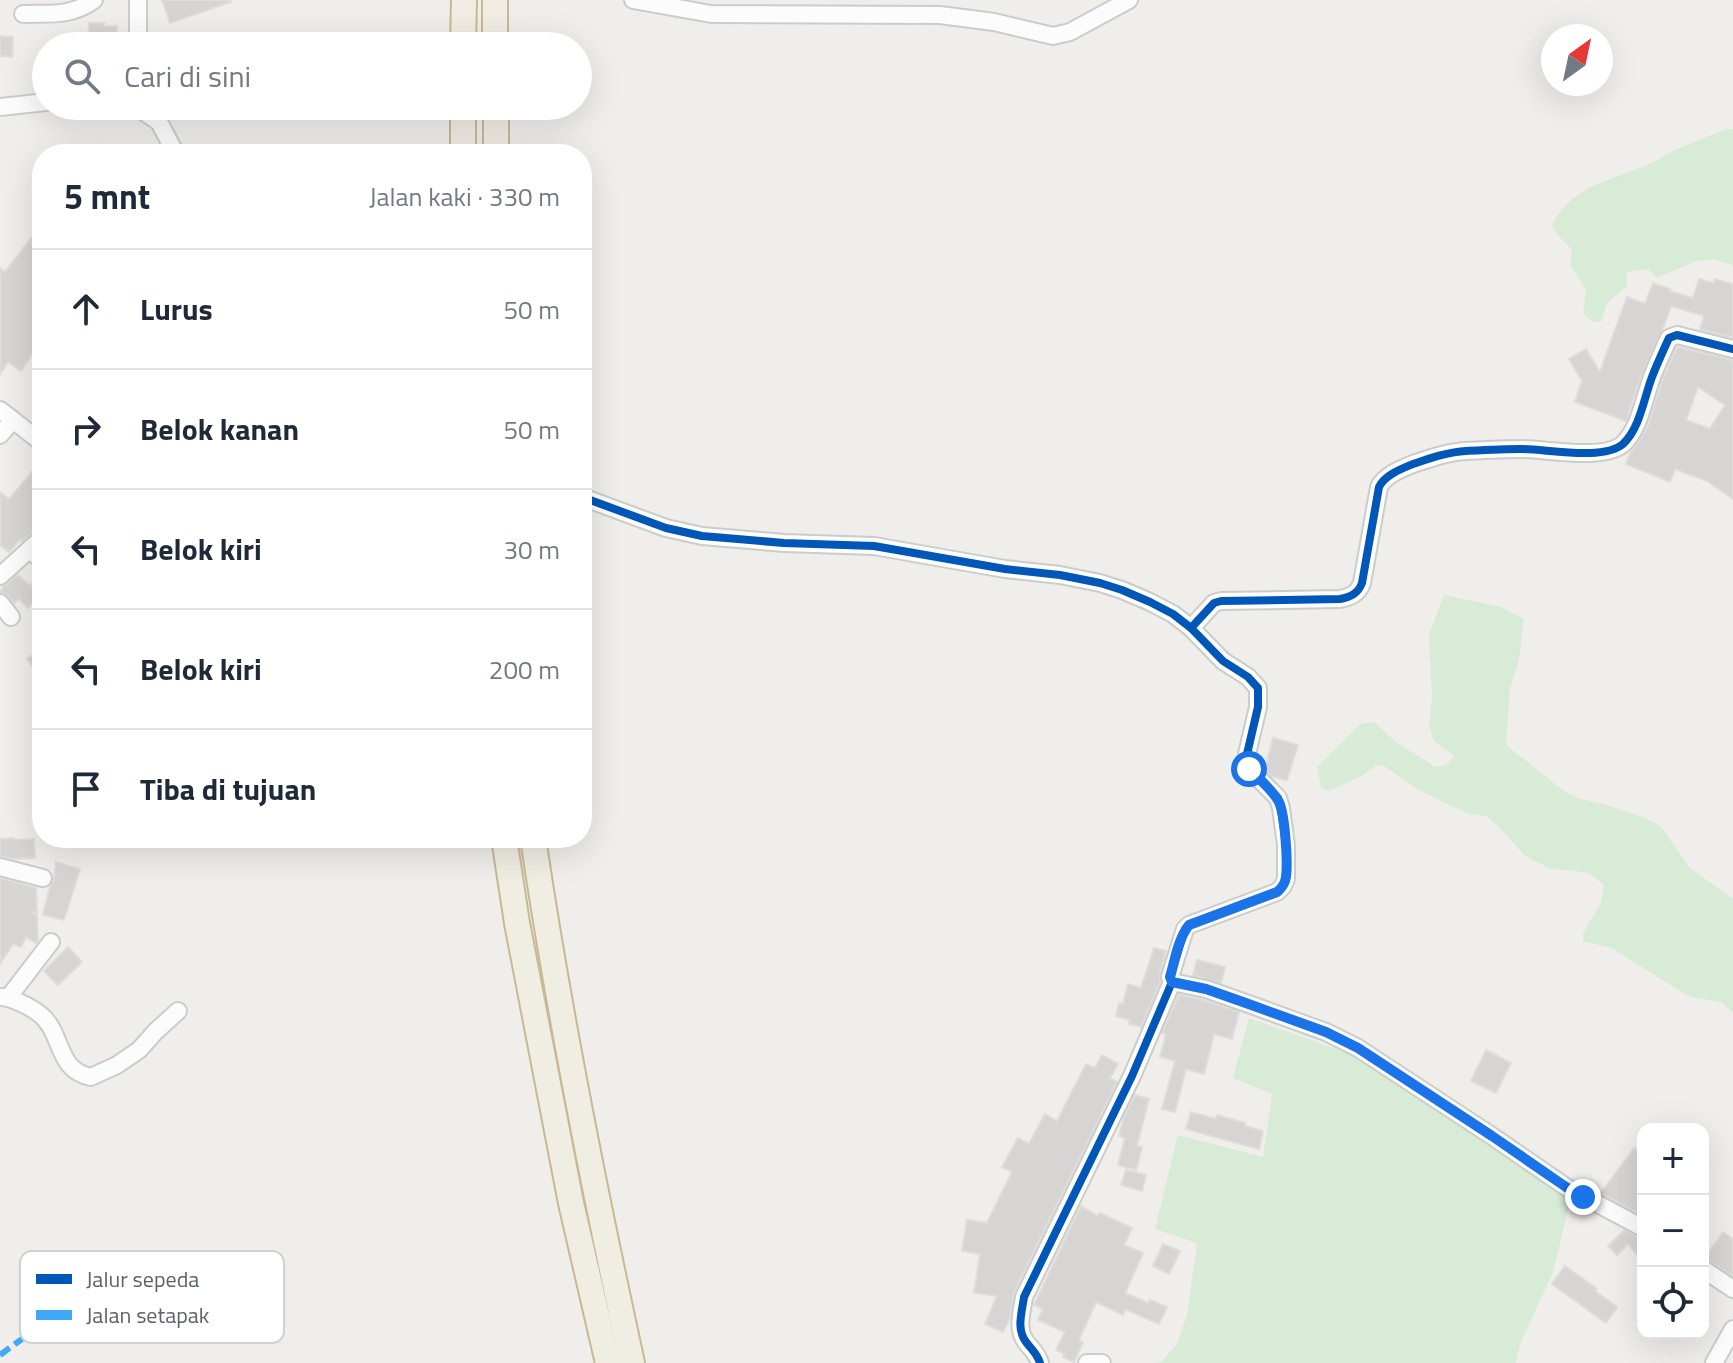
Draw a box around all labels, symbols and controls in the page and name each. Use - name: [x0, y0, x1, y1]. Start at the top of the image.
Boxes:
- north arrow: [1541, 24, 1613, 96]
- search box: [32, 32, 592, 120]
- text: Cari di sini: [124, 53, 251, 99]
- icon: search: [60, 54, 104, 98]
- text: 5 mnt: [64, 170, 150, 222]
- text: Jalan kaki · 330 m: [369, 177, 560, 216]
- text: Lurus: [140, 286, 213, 332]
- icon: ahead: [64, 287, 108, 331]
- text: 50 m: [503, 290, 560, 329]
- text: Belok kanan: [140, 406, 299, 452]
- icon: right: [64, 407, 108, 451]
- text: 50 m: [503, 410, 560, 449]
- text: Belok kiri: [140, 526, 262, 572]
- icon: left: [64, 527, 108, 571]
- text: 30 m: [503, 530, 560, 569]
- text: Belok kiri: [140, 646, 262, 692]
- icon: left: [64, 647, 108, 691]
- text: 200 m: [489, 650, 560, 689]
- route start: [1231, 751, 1267, 787]
- text: Tiba di tujuan: [140, 766, 316, 812]
- icon: arrive: [64, 767, 108, 811]
- map controls: [1637, 1123, 1709, 1339]
- button: +: [1637, 1123, 1709, 1195]
- route end: [1565, 1179, 1601, 1215]
- button: −: [1637, 1195, 1709, 1267]
- legend: [20, 1251, 284, 1343]
- text: Jalur sepeda: [86, 1262, 199, 1296]
- button: locate: [1637, 1267, 1709, 1339]
- text: Jalan setapak: [86, 1298, 210, 1332]

